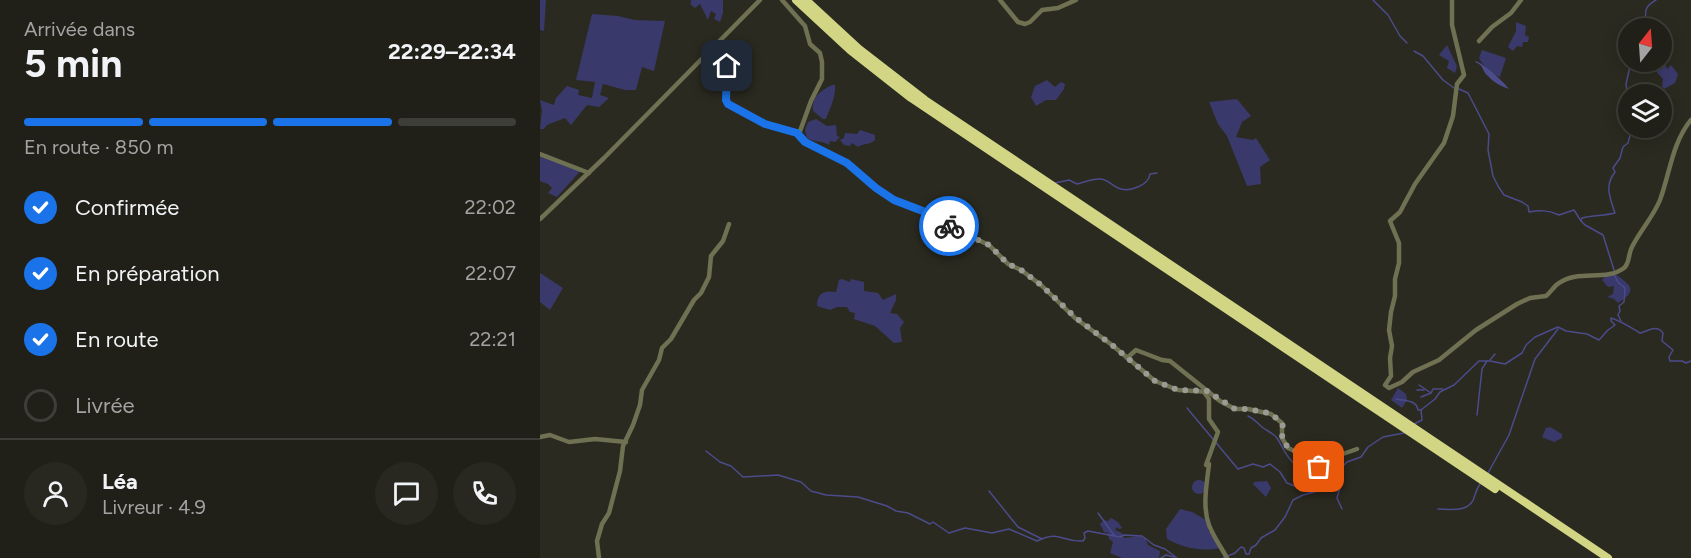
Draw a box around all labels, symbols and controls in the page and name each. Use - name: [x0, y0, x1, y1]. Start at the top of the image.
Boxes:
- text: Arrivée dans: [24, 17, 135, 41]
- north arrow: [1618, 18, 1672, 72]
- map controls: [1618, 18, 1672, 138]
- text: 22:29–22:34: [388, 38, 516, 65]
- text: 5 min: [24, 40, 122, 87]
- pin: [701, 40, 752, 91]
- icon: home: [710, 49, 743, 82]
- button: layers: [1618, 84, 1672, 138]
- text: En route · 850 m: [24, 135, 173, 159]
- icon: check: [24, 191, 57, 224]
- text: Confirmée: [75, 194, 179, 221]
- text: 22:02: [465, 195, 516, 219]
- courier: [919, 196, 979, 256]
- icon: bike: [933, 210, 966, 243]
- icon: check: [24, 257, 57, 290]
- text: En préparation: [75, 260, 220, 287]
- text: 22:07: [465, 261, 516, 285]
- icon: check: [24, 323, 57, 356]
- text: En route: [75, 326, 158, 353]
- text: 22:21: [469, 327, 516, 351]
- text: Livrée: [75, 392, 134, 419]
- pin: [1293, 441, 1344, 492]
- icon: bag: [1302, 450, 1335, 483]
- button: person: [24, 462, 87, 525]
- button: chat: [375, 462, 438, 525]
- button: phone: [453, 462, 516, 525]
- text: Léa: [102, 468, 138, 495]
- text: Livreur · 4.9: [102, 495, 206, 519]

